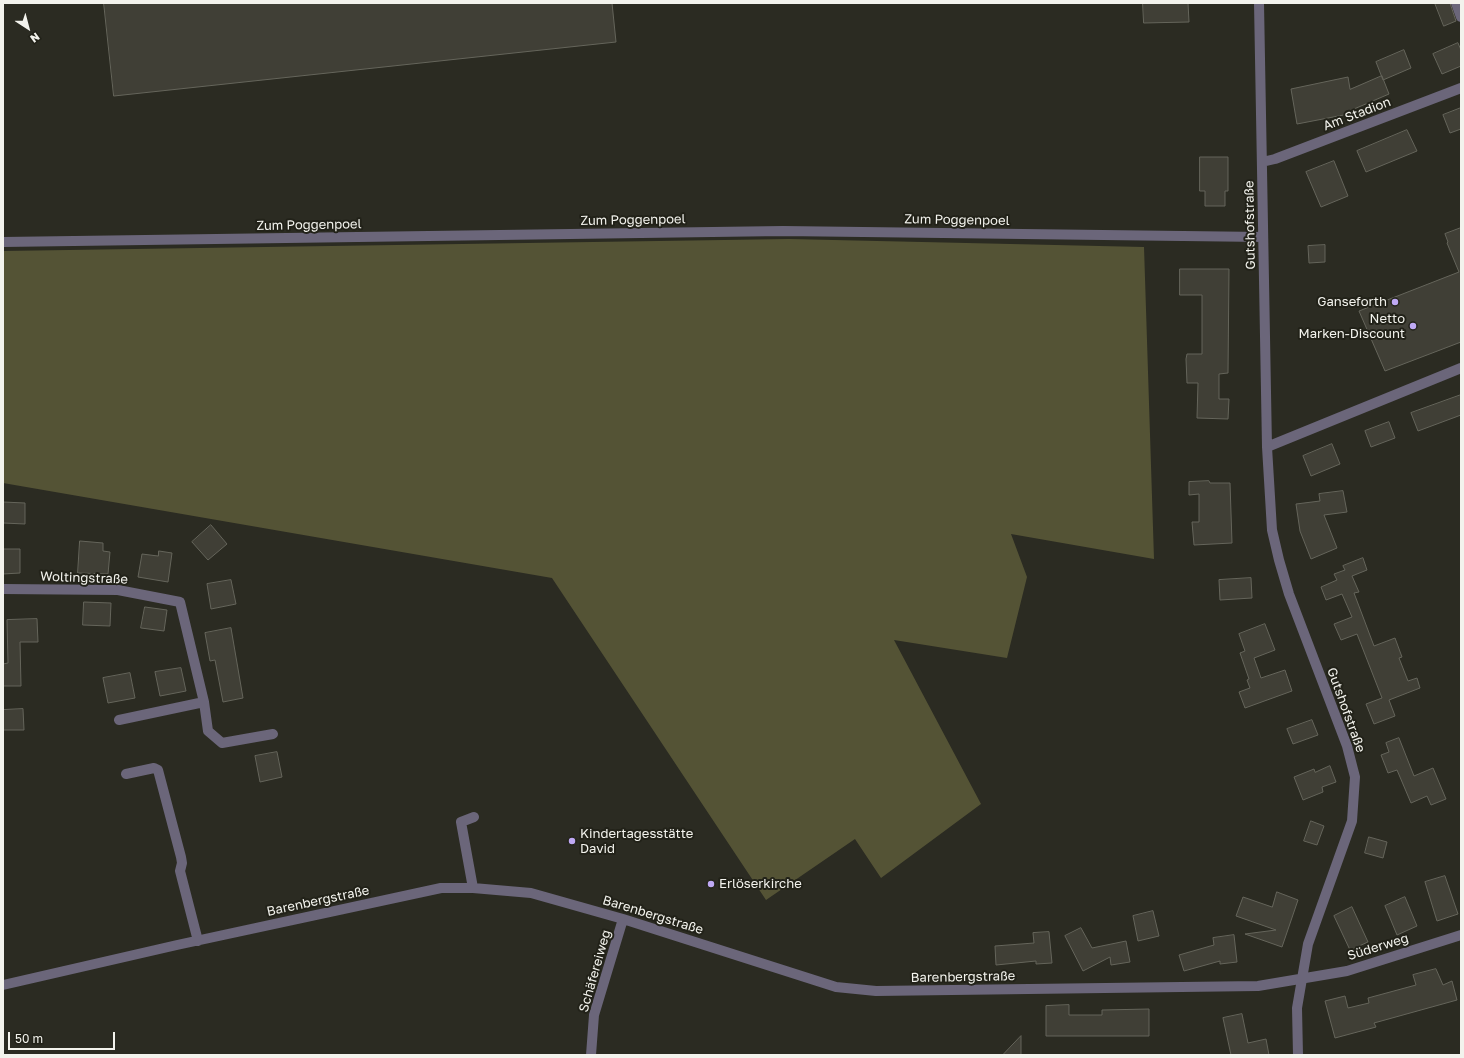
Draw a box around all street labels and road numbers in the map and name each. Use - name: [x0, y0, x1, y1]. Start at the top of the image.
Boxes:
- street label: Am Stadion: [1321, 94, 1393, 134]
- street label: Gutshofstraße: [1241, 180, 1259, 270]
- street label: Zum Poggenpoel: [580, 211, 686, 229]
- street label: Zum Poggenpoel: [904, 211, 1010, 229]
- street label: Zum Poggenpoel: [256, 216, 362, 234]
- street label: Woltingstraße: [40, 569, 128, 587]
- street label: Gutshofstraße: [1323, 666, 1369, 754]
- street label: Barenbergstraße: [265, 883, 371, 919]
- street label: Barenbergstraße: [601, 892, 705, 938]
- street label: Schäfereiweg: [576, 928, 614, 1014]
- street label: Süderweg: [1346, 930, 1410, 964]
- street label: Barenbergstraße: [911, 968, 1015, 986]

